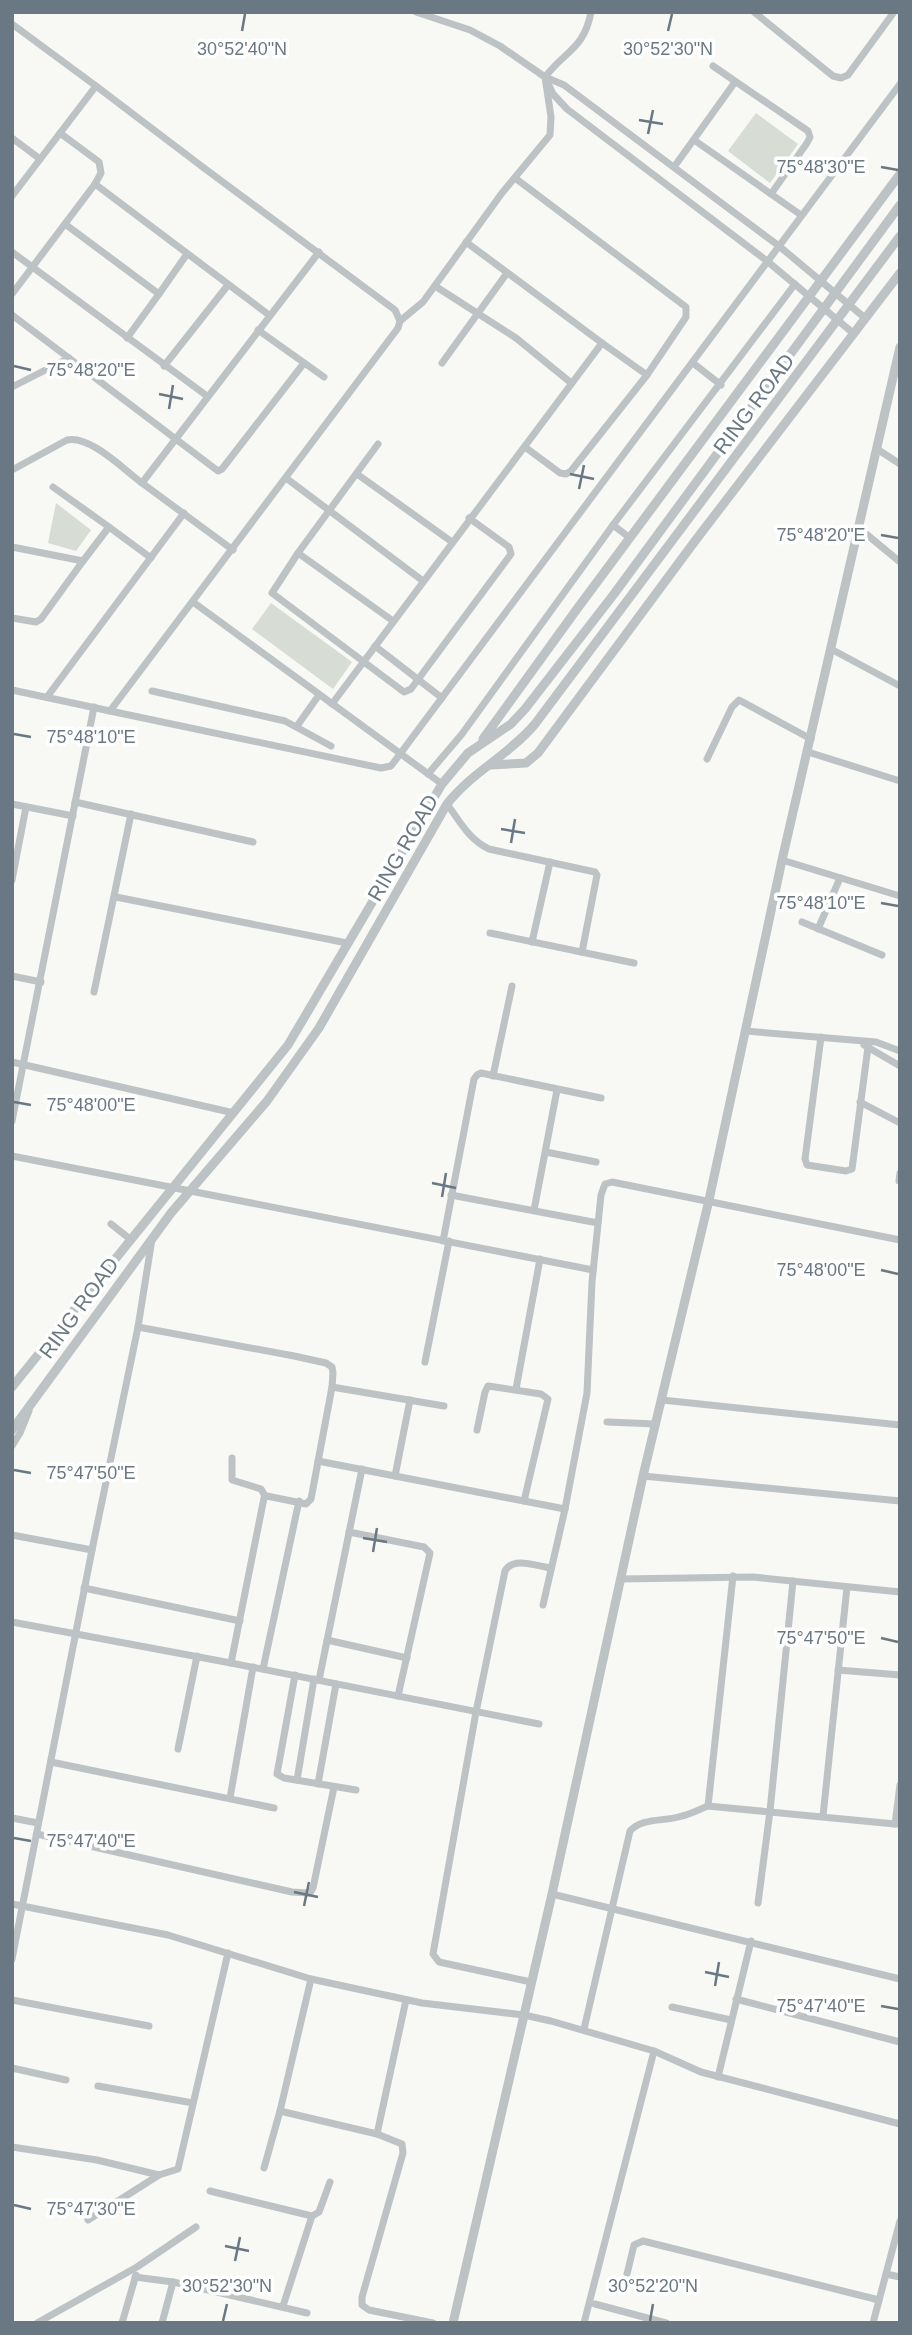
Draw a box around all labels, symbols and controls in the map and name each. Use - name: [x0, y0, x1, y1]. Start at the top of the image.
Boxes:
- text: 30°52'40"N: [197, 39, 287, 59]
- text: 30°52'30"N: [623, 39, 713, 59]
- text: 75°48'30"E: [776, 157, 866, 177]
- street label: RING ROAD: [709, 349, 799, 458]
- text: 75°48'20"E: [46, 360, 136, 380]
- text: 75°48'20"E: [776, 525, 866, 545]
- text: 75°48'10"E: [46, 727, 136, 747]
- street label: RING ROAD: [363, 790, 442, 905]
- text: 75°48'10"E: [776, 893, 866, 913]
- text: 75°48'00"E: [46, 1095, 136, 1115]
- street label: RING ROAD: [34, 1253, 123, 1363]
- text: 75°48'00"E: [776, 1260, 866, 1280]
- text: 75°47'50"E: [46, 1463, 136, 1483]
- text: 75°47'50"E: [776, 1628, 866, 1648]
- text: 75°47'40"E: [46, 1831, 136, 1851]
- text: 75°47'40"E: [776, 1996, 866, 2016]
- text: 75°47'30"E: [46, 2199, 136, 2219]
- text: 30°52'30"N: [182, 2276, 272, 2296]
- text: 30°52'20"N: [608, 2276, 698, 2296]

